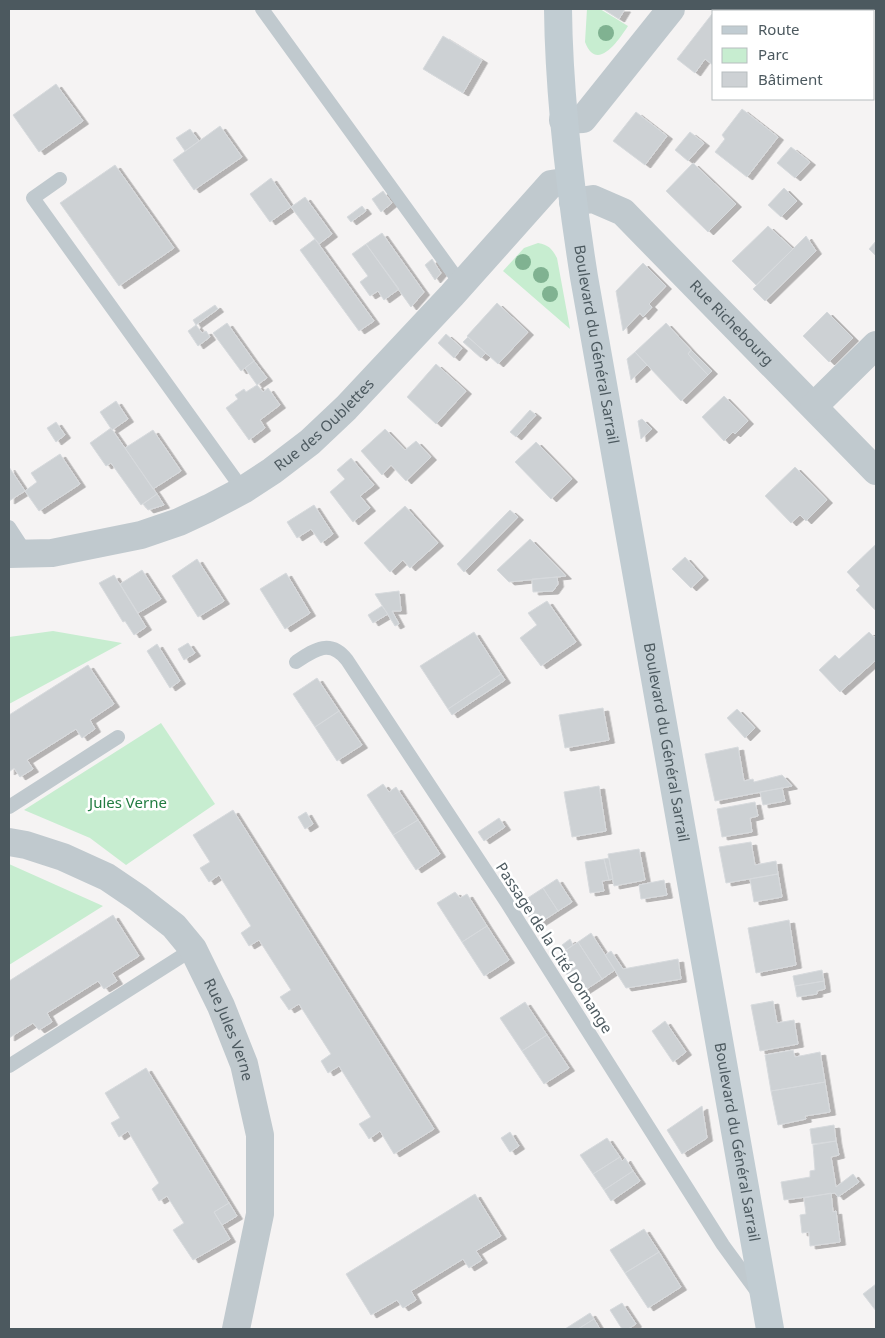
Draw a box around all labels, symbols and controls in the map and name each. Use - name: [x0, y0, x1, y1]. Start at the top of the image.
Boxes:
- legend: [712, 10, 875, 100]
- text: Route: [758, 19, 800, 39]
- text: Parc: [758, 44, 789, 64]
- text: Bâtiment: [758, 69, 823, 89]
- street label: Boulevard du Général Sarrail: [570, 243, 624, 445]
- street label: Rue Richebourg: [686, 275, 778, 369]
- street label: Rue des Oublettes: [270, 374, 378, 475]
- street label: Boulevard du Général Sarrail: [640, 641, 695, 843]
- park label: Jules Verne: [87, 792, 167, 812]
- street label: Passage de la Cité Domange: [492, 858, 618, 1037]
- street label: Rue Jules Verne: [200, 975, 259, 1083]
- street label: Boulevard du Général Sarrail: [711, 1041, 765, 1243]

